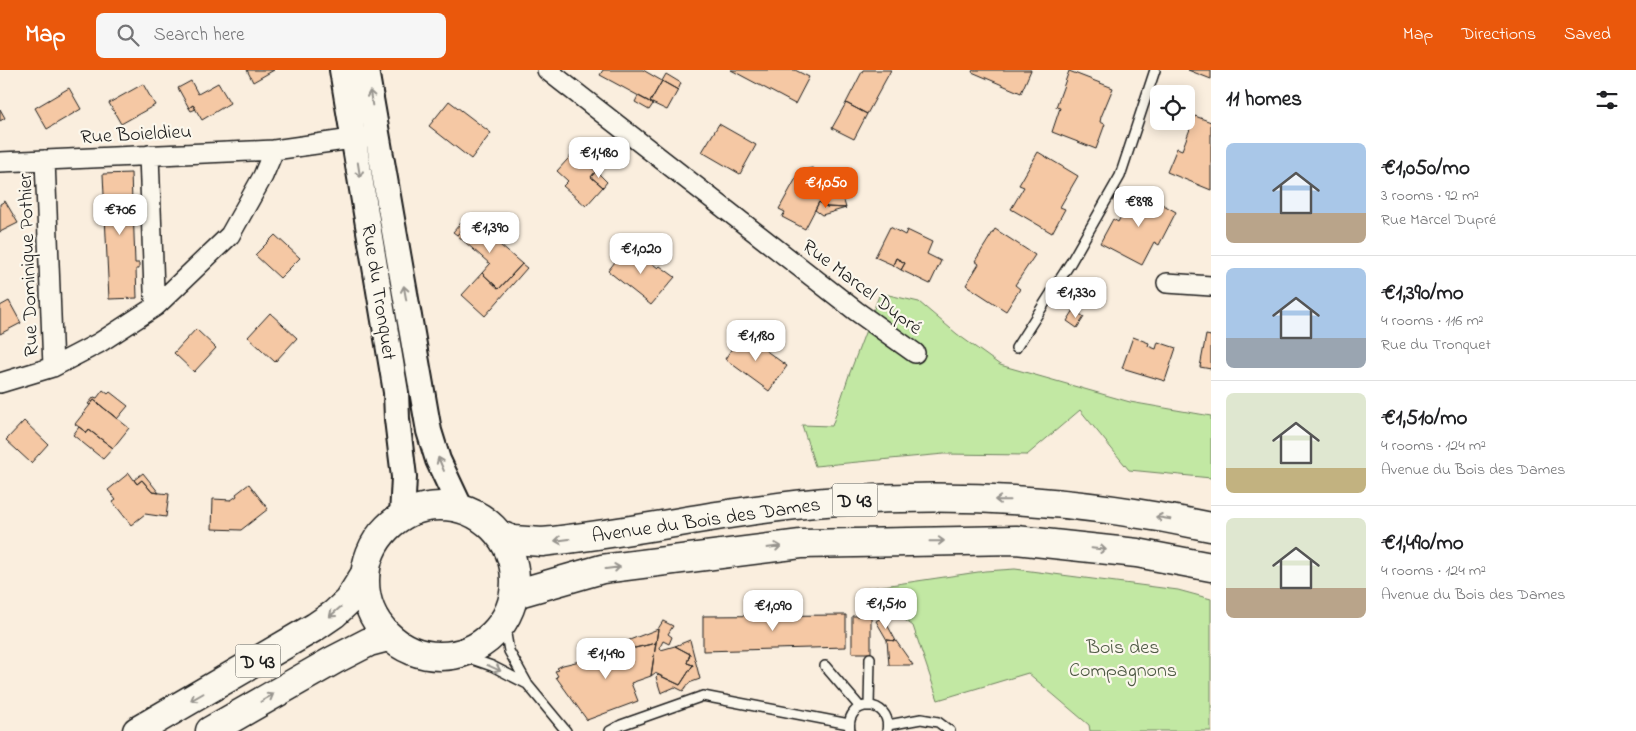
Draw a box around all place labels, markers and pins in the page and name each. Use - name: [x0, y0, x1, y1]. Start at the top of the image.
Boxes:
- pin: €1,480: [558, 136, 640, 179]
- pin: €1,050: [785, 166, 867, 209]
- pin: €898: [1109, 186, 1169, 228]
- pin: €706: [90, 194, 150, 236]
- pin: €1,390: [449, 212, 531, 254]
- pin: €1,020: [600, 232, 682, 275]
- pin: €1,330: [1035, 276, 1117, 319]
- pin: €1,180: [715, 320, 797, 362]
- pin: €1,510: [845, 588, 927, 630]
- pin: €1,090: [732, 590, 814, 632]
- pin: €1,490: [565, 638, 647, 680]

